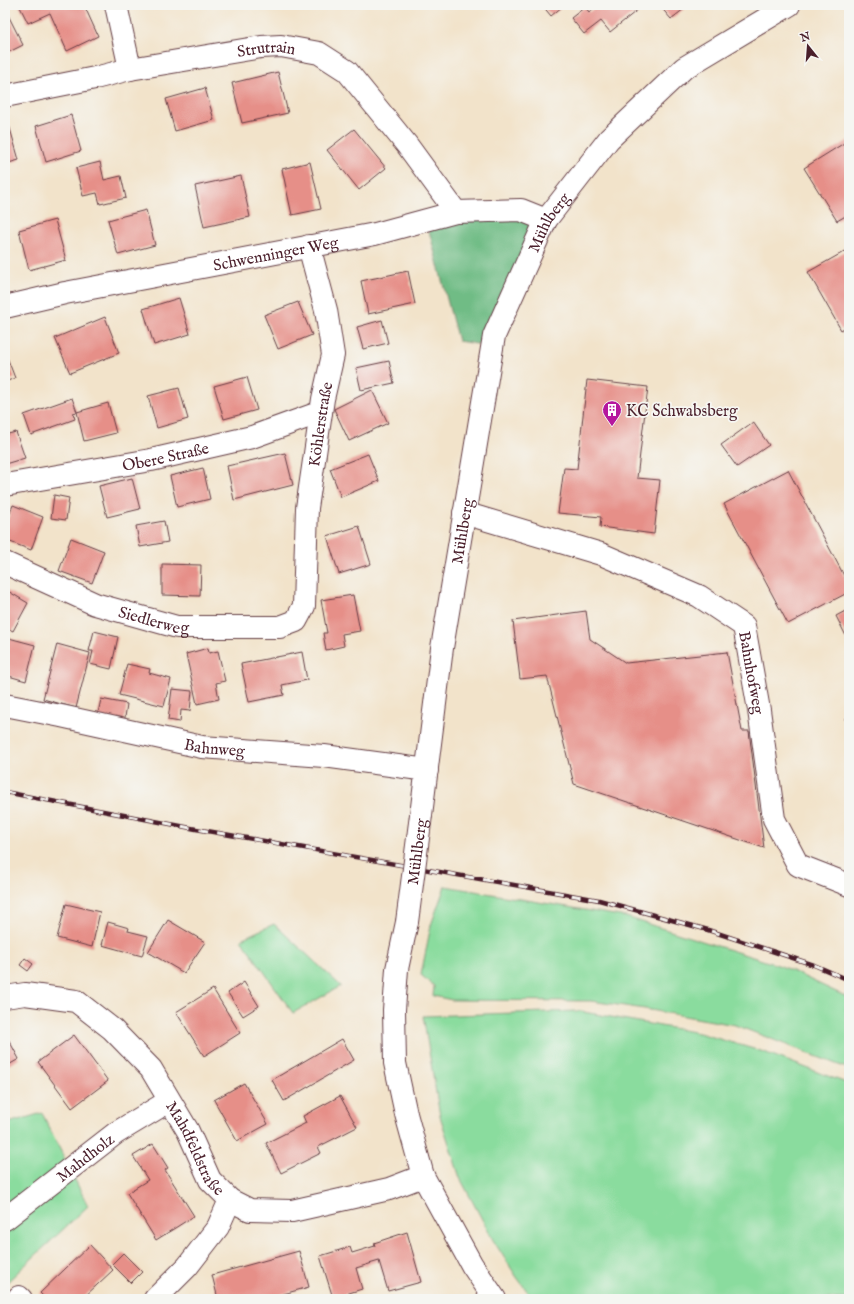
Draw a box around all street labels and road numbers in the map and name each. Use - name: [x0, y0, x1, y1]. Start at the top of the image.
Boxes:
- street label: Strutrain: [236, 38, 297, 63]
- street label: Mühlberg: [525, 189, 576, 256]
- street label: Schwenninger Weg: [212, 233, 341, 277]
- street label: Köhlerstraße: [305, 380, 339, 468]
- street label: Obere Straße: [121, 439, 211, 477]
- street label: Mühlberg: [448, 496, 479, 566]
- street label: Siedlerweg: [116, 603, 189, 639]
- street label: Bahnhofweg: [733, 630, 768, 716]
- street label: Bahnweg: [182, 735, 246, 762]
- street label: Mühlberg: [404, 817, 432, 886]
- street label: Mahdfeldstraße: [160, 1098, 228, 1201]
- street label: Mahdholz: [53, 1130, 119, 1187]

